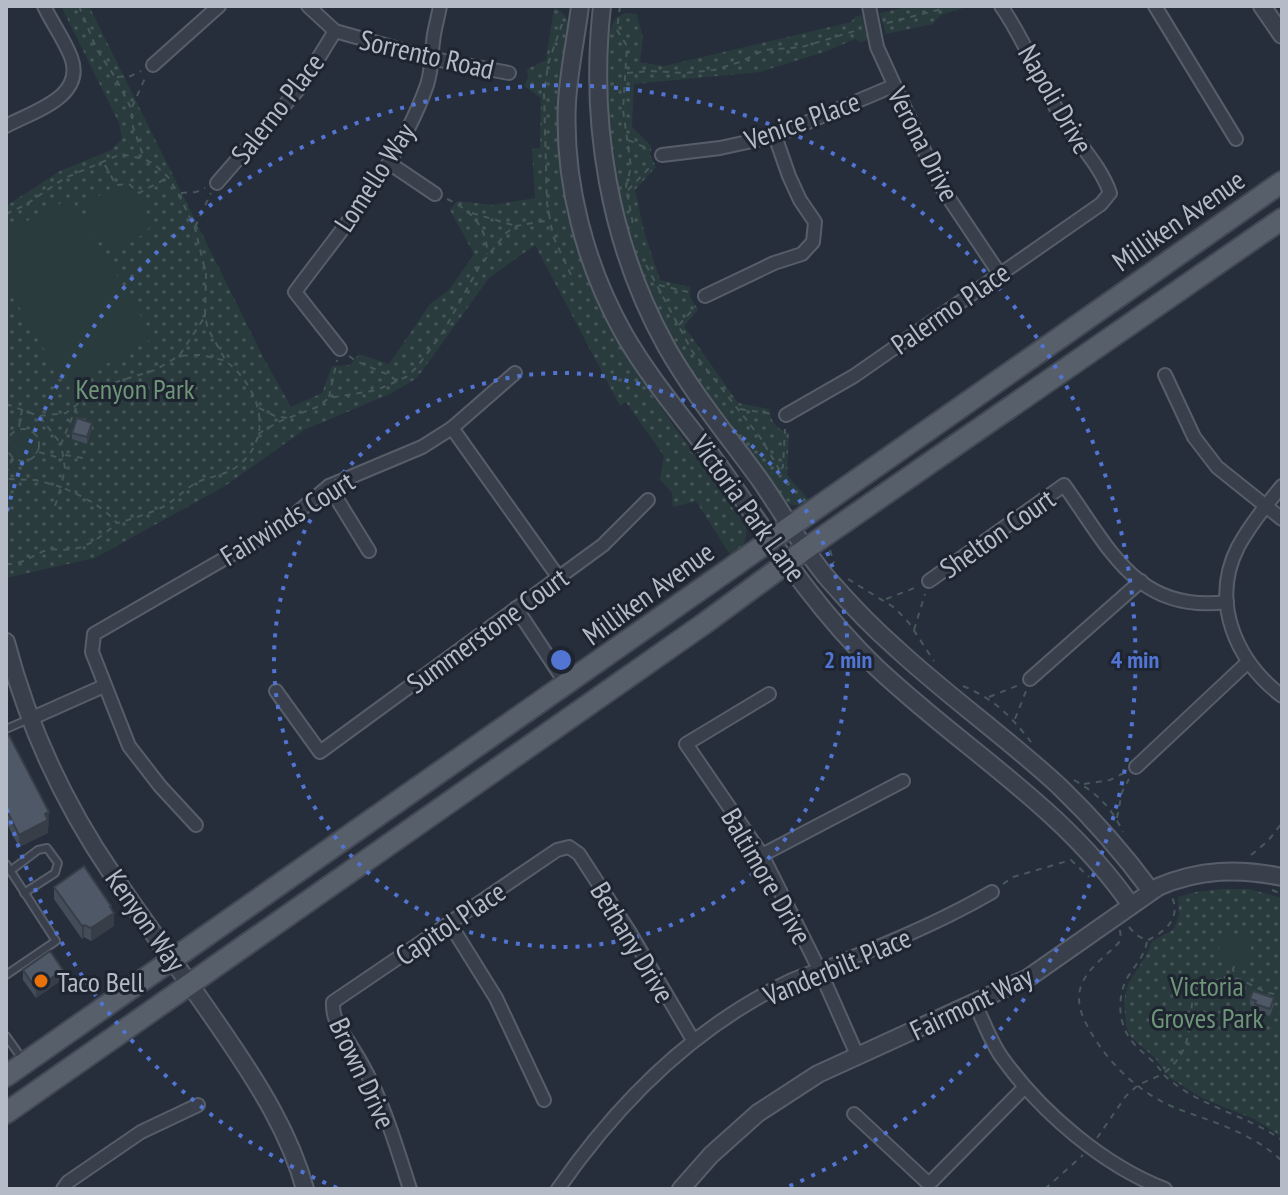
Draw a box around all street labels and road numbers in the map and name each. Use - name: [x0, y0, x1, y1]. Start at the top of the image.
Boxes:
- street label: Sorrento Road: [356, 21, 498, 87]
- street label: Napoli Drive: [1010, 38, 1102, 160]
- street label: Salerno Place: [222, 45, 332, 171]
- street label: Verona Drive: [879, 80, 968, 207]
- street label: Venice Place: [738, 82, 865, 158]
- street label: Lomello Way: [325, 115, 423, 238]
- street label: Milliken Avenue: [1105, 161, 1251, 279]
- street label: Palermo Place: [883, 254, 1017, 362]
- street label: Victoria Park Lane: [683, 426, 815, 589]
- street label: Fairwinds Court: [213, 462, 361, 574]
- street label: Shelton Court: [932, 480, 1062, 586]
- street label: Milliken Avenue: [575, 533, 721, 653]
- street label: Summerstone Court: [399, 559, 575, 701]
- street label: Baltimore Drive: [713, 801, 821, 951]
- street label: Kenyon Way: [97, 862, 195, 979]
- street label: Capitol Place: [388, 873, 512, 973]
- street label: Bethany Drive: [582, 875, 684, 1009]
- street label: Vanderbilt Place: [757, 918, 916, 1014]
- street label: Fairmont Way: [904, 957, 1039, 1049]
- street label: Brown Drive: [321, 1012, 405, 1134]

